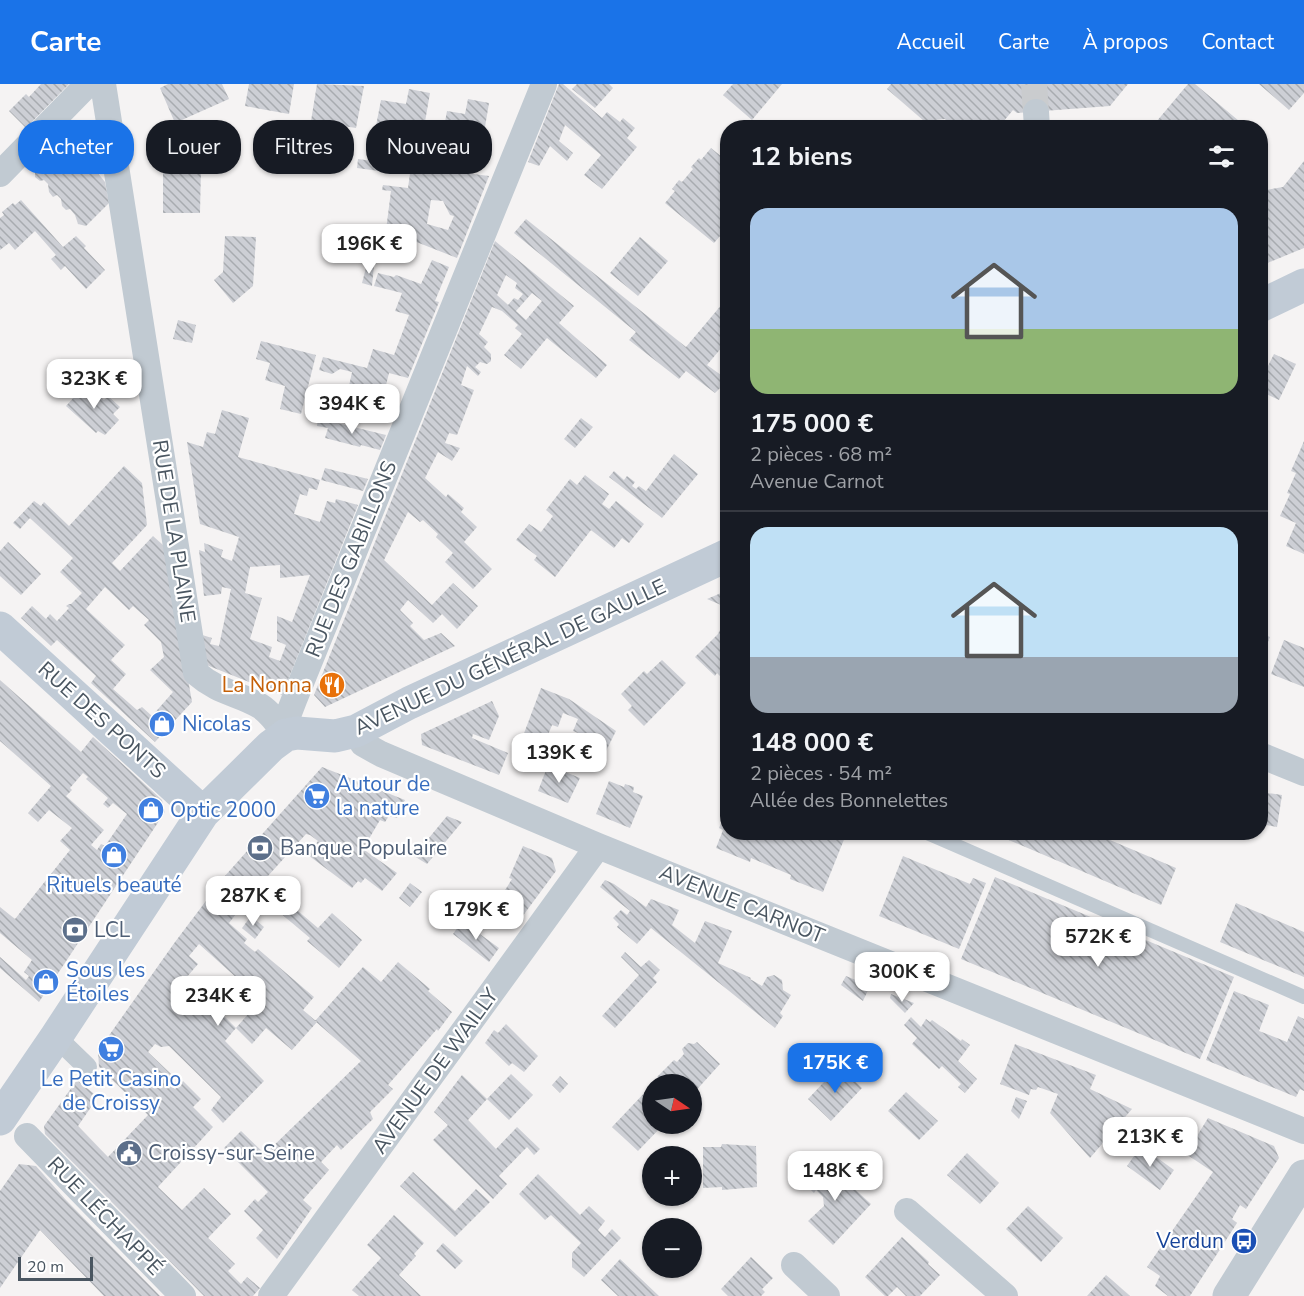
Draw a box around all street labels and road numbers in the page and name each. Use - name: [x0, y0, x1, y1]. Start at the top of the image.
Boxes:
- street label: RUE DE LA PLAINE: [146, 438, 202, 624]
- street label: RUE DES GABILLONS: [299, 456, 403, 661]
- street label: AVENUE DU GÉNÉRAL DE GAULLE: [350, 572, 670, 742]
- street label: RUE DES PONTS: [32, 655, 172, 785]
- street label: AVENUE CARNOT: [655, 858, 829, 950]
- street label: AVENUE DE WAILLY: [365, 982, 505, 1159]
- street label: RUE LÉCHAPPÉ: [41, 1151, 169, 1281]

